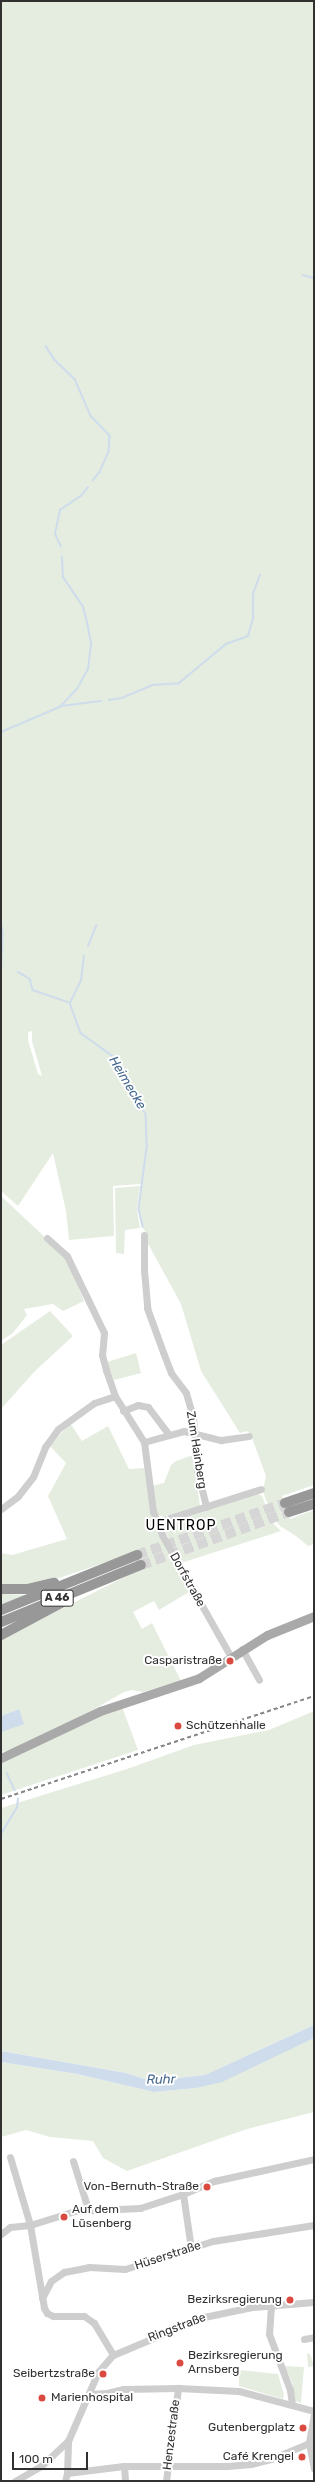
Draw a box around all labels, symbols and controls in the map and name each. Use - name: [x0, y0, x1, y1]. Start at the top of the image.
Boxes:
- water label: Heimecke: [105, 1054, 149, 1112]
- street label: Zum Hainberg: [183, 1410, 209, 1490]
- district label: UENTROP: [146, 1518, 216, 1534]
- street label: Dorfstraße: [166, 1550, 208, 1610]
- road number: A 46: [40, 1589, 74, 1607]
- place label: Casparistraße: [144, 1654, 222, 1668]
- marker: Casparistraße: [225, 1656, 235, 1666]
- place label: Schützenhalle: [186, 1719, 266, 1733]
- marker: Schützenhalle: [173, 1721, 183, 1731]
- water label: Ruhr: [146, 2072, 176, 2088]
- place label: Von-Bernuth-Straße: [83, 2180, 199, 2194]
- marker: Von-Bernuth-Straße: [202, 2182, 212, 2192]
- place label: Auf dem Lüsenberg: [72, 2203, 131, 2231]
- marker: Auf dem Lüsenberg: [59, 2212, 69, 2222]
- street label: Hüserstraße: [133, 2239, 203, 2273]
- place label: Bezirksregierung: [187, 2293, 282, 2307]
- marker: Bezirksregierung: [285, 2295, 295, 2305]
- street label: Ringstraße: [146, 2310, 208, 2346]
- place label: Bezirksregierung Arnsberg: [188, 2349, 283, 2377]
- marker: Bezirksregierung Arnsberg: [175, 2358, 185, 2368]
- place label: Seibertzstraße: [13, 2367, 95, 2381]
- marker: Seibertzstraße: [98, 2369, 108, 2379]
- place label: Marienhospital: [51, 2391, 133, 2405]
- marker: Marienhospital: [36, 2392, 48, 2404]
- street label: Henzestraße: [161, 2399, 183, 2471]
- place label: Gutenbergplatz: [208, 2421, 295, 2435]
- marker: Gutenbergplatz: [298, 2423, 308, 2433]
- scale bar: [14, 2444, 90, 2470]
- place label: Café Krengel: [223, 2450, 294, 2464]
- text: 100 m: [19, 2452, 53, 2466]
- marker: Café Krengel: [297, 2452, 307, 2462]

